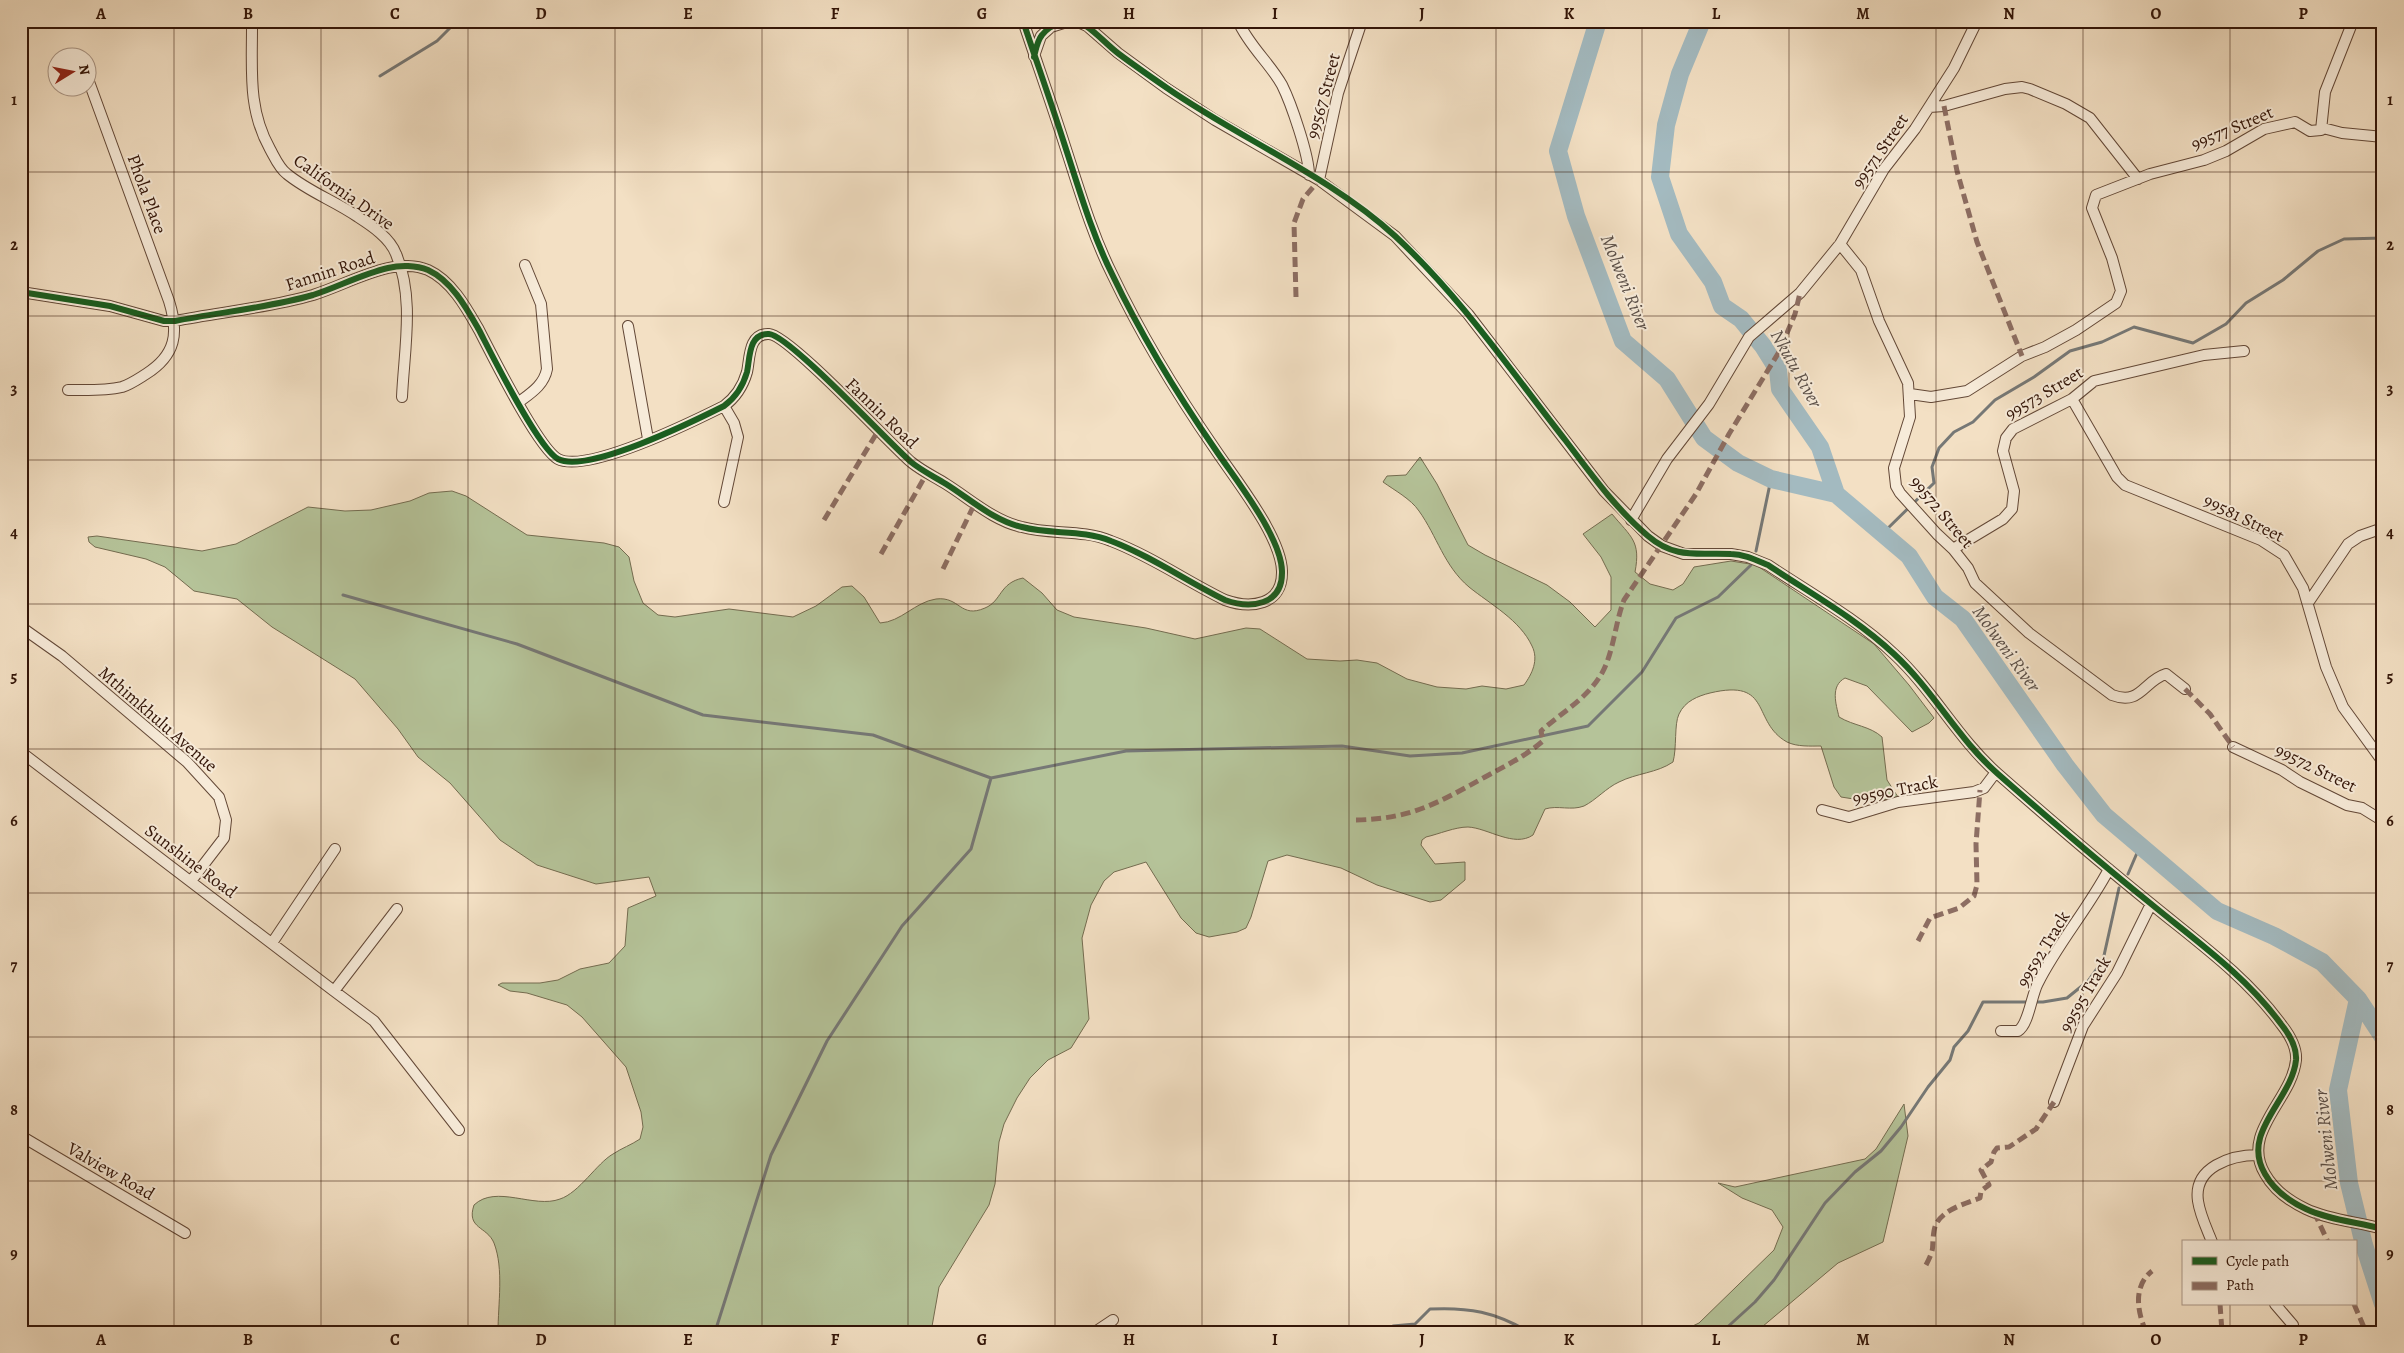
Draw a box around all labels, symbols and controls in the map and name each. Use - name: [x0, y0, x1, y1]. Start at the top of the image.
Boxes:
- text: A: [95, 3, 107, 25]
- text: B: [243, 3, 253, 25]
- text: C: [390, 3, 400, 25]
- text: D: [535, 3, 547, 25]
- text: E: [683, 3, 693, 25]
- text: F: [831, 3, 840, 25]
- text: G: [977, 3, 987, 25]
- text: H: [1123, 3, 1135, 25]
- text: I: [1272, 3, 1278, 25]
- text: J: [1419, 3, 1425, 25]
- text: K: [1564, 3, 1575, 25]
- text: L: [1712, 3, 1721, 25]
- text: M: [1856, 3, 1870, 25]
- text: N: [2003, 3, 2015, 25]
- text: O: [2151, 3, 2162, 25]
- text: P: [2298, 3, 2308, 25]
- north arrow: [48, 48, 98, 98]
- street label: 99567 Street: [1300, 50, 1346, 142]
- text: N: [74, 63, 95, 77]
- text: 1: [11, 89, 17, 111]
- text: 1: [2387, 89, 2393, 111]
- street label: 99577 Street: [2187, 100, 2277, 156]
- street label: 99571 Street: [1846, 109, 1914, 193]
- street label: California Drive: [289, 148, 399, 236]
- street label: Phola Place: [122, 151, 172, 237]
- water label: Molweni River: [1594, 231, 1657, 335]
- text: 2: [10, 234, 18, 256]
- text: 2: [2386, 234, 2394, 256]
- street label: Fannin Road: [282, 245, 378, 297]
- water label: Nkutu River: [1764, 325, 1829, 414]
- street label: 99573 Street: [2001, 360, 2088, 426]
- street label: Fannin Road: [840, 372, 924, 454]
- text: 3: [11, 378, 18, 400]
- text: 3: [2387, 378, 2394, 400]
- street label: 99572 Street: [1905, 471, 1980, 553]
- street label: 99581 Street: [2200, 488, 2288, 548]
- text: 4: [10, 522, 18, 544]
- text: 4: [2386, 522, 2394, 544]
- water label: Molweni River: [1966, 600, 2047, 698]
- street label: Mthimkhulu Avenue: [93, 661, 223, 777]
- text: 5: [11, 666, 18, 688]
- text: 5: [2387, 666, 2394, 688]
- street label: 99572 Street: [2271, 738, 2361, 798]
- street label: 99590 Track: [1850, 769, 1940, 811]
- text: 6: [10, 810, 18, 832]
- text: 6: [2386, 810, 2394, 832]
- street label: Sunshine Road: [140, 818, 242, 904]
- street label: 99592 Track: [2011, 906, 2075, 992]
- street label: 99595 Track: [2053, 951, 2117, 1037]
- text: 7: [11, 955, 18, 977]
- text: 7: [2387, 955, 2394, 977]
- water label: Molweni River: [2308, 1087, 2344, 1191]
- text: 8: [10, 1099, 18, 1121]
- text: 8: [2386, 1099, 2394, 1121]
- street label: Valview Road: [62, 1136, 159, 1206]
- legend: [2182, 1240, 2356, 1306]
- text: 9: [10, 1243, 18, 1265]
- text: 9: [2386, 1243, 2394, 1265]
- text: Cycle path: [2226, 1251, 2289, 1271]
- text: Path: [2226, 1275, 2254, 1295]
- text: A: [95, 1329, 107, 1351]
- text: B: [243, 1329, 253, 1351]
- text: C: [390, 1329, 400, 1351]
- text: D: [535, 1329, 547, 1351]
- text: E: [683, 1329, 693, 1351]
- text: F: [831, 1329, 840, 1351]
- text: G: [977, 1329, 987, 1351]
- text: H: [1123, 1329, 1135, 1351]
- text: I: [1272, 1329, 1278, 1351]
- text: J: [1419, 1329, 1425, 1351]
- text: K: [1564, 1329, 1575, 1351]
- text: L: [1712, 1329, 1721, 1351]
- text: M: [1856, 1329, 1870, 1351]
- text: N: [2003, 1329, 2015, 1351]
- text: O: [2151, 1329, 2162, 1351]
- text: P: [2298, 1329, 2308, 1351]

